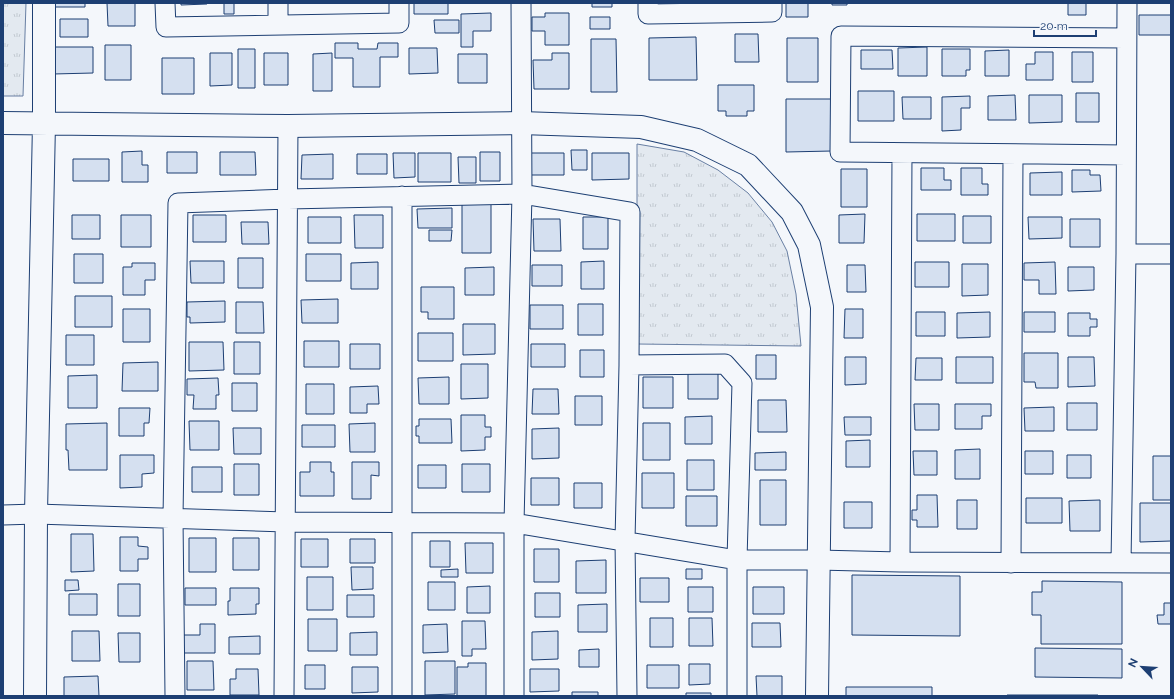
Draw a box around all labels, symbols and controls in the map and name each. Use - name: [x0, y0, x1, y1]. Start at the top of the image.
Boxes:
- scale bar: [1034, 12, 1096, 38]
- text: 20 m: [1040, 19, 1068, 33]
- north arrow: [1122, 647, 1162, 687]
- text: N: [1126, 656, 1141, 670]

